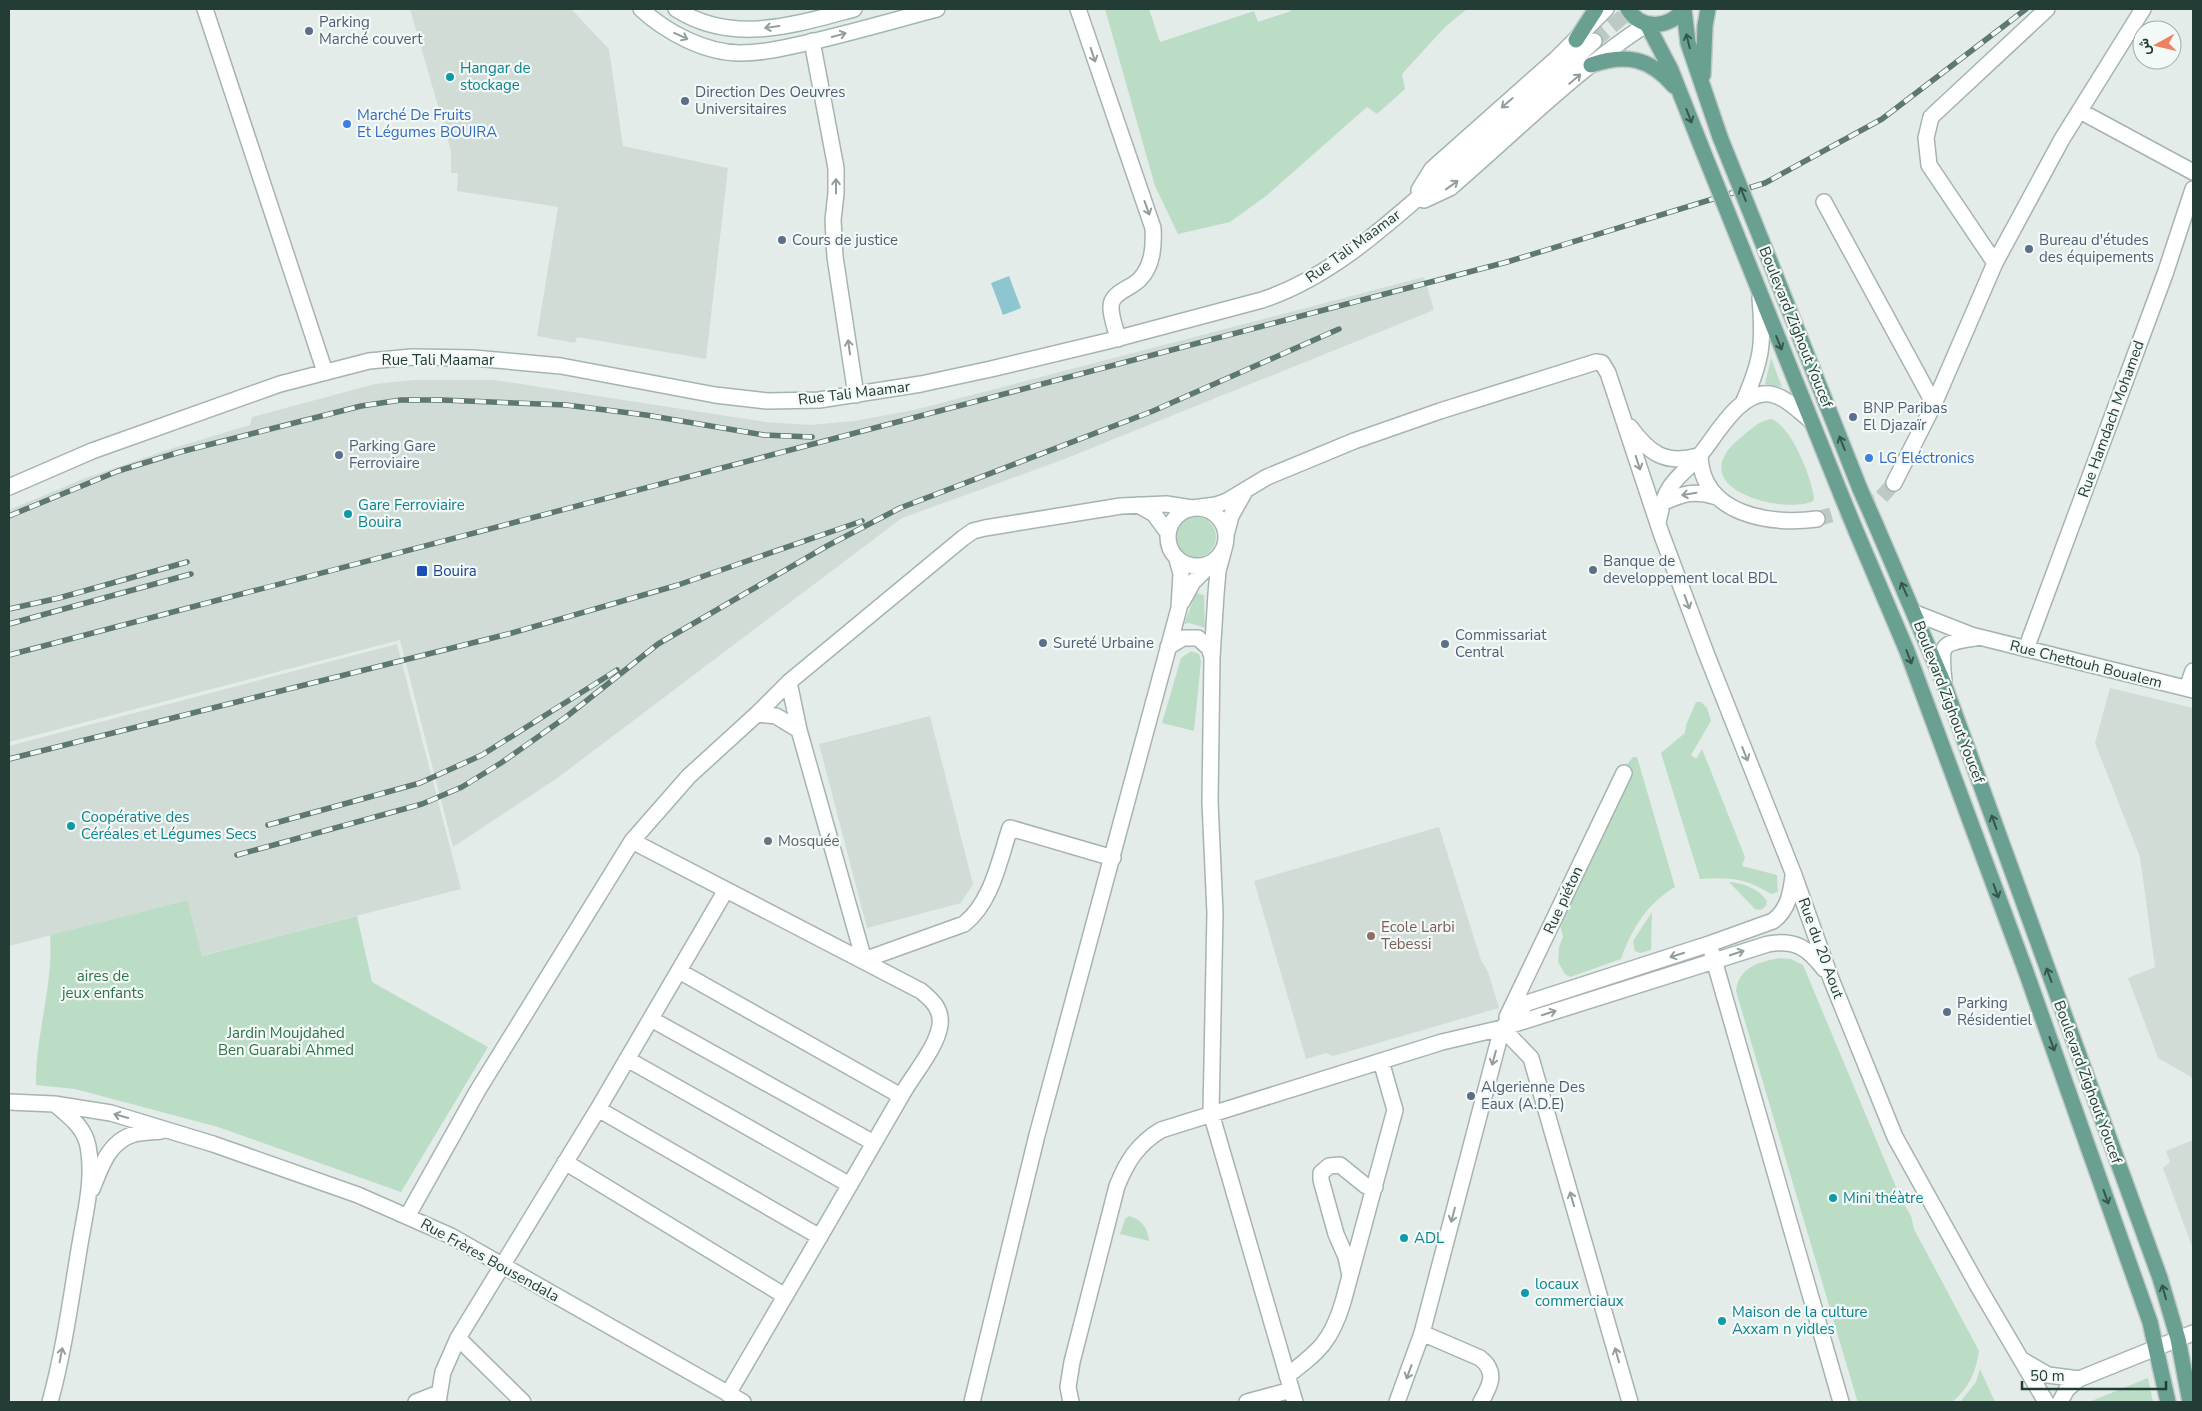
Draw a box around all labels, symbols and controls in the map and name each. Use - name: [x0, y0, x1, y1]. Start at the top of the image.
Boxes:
- place label: Parking Marché couvert: [319, 12, 423, 49]
- north arrow: [2132, 20, 2182, 70]
- one-way arrow: [765, 22, 781, 32]
- marker: Parking Marché couvert: [303, 25, 315, 37]
- one-way arrow: [831, 30, 847, 39]
- one-way arrow: [674, 31, 689, 41]
- one-way arrow: [1683, 33, 1692, 49]
- text: ش: [2134, 37, 2155, 56]
- one-way arrow: [1089, 47, 1099, 63]
- place label: Hangar de stockage: [460, 58, 531, 95]
- marker: Hangar de stockage: [444, 71, 456, 83]
- one-way arrow: [1568, 73, 1581, 84]
- place label: Direction Des Oeuvres Universitaires: [695, 82, 846, 119]
- marker: Direction Des Oeuvres Universitaires: [679, 95, 691, 107]
- one-way arrow: [1501, 97, 1514, 109]
- place label: Marché De Fruits Et Légumes BOUIRA: [357, 105, 497, 142]
- one-way arrow: [1685, 107, 1694, 123]
- marker: Marché De Fruits Et Légumes BOUIRA: [341, 118, 353, 130]
- one-way arrow: [831, 178, 841, 194]
- one-way arrow: [1445, 180, 1459, 190]
- one-way arrow: [1738, 187, 1747, 202]
- one-way arrow: [1143, 200, 1152, 216]
- street label: Rue Tali Maamar: [1302, 204, 1405, 287]
- place label: Cours de justice: [792, 230, 898, 250]
- place label: Bureau d'études des équipements: [2039, 230, 2154, 267]
- marker: Cours de justice: [776, 234, 788, 246]
- street label: Boulevard Zighout Youcef: [1754, 243, 1838, 412]
- marker: Bureau d'études des équipements: [2023, 243, 2035, 255]
- one-way arrow: [1774, 335, 1784, 350]
- street label: Rue Hamdach Mohamed: [2073, 338, 2149, 500]
- one-way arrow: [844, 339, 854, 355]
- street label: Rue Tali Maamar: [382, 350, 495, 370]
- street label: Rue Tali Maamar: [797, 376, 912, 410]
- place label: BNP Paribas El Djazaïr: [1863, 398, 1947, 435]
- marker: BNP Paribas El Djazaïr: [1847, 411, 1859, 423]
- place label: Parking Gare Ferroviaire: [349, 436, 436, 473]
- one-way arrow: [1837, 436, 1846, 451]
- place label: LG Eléctronics: [1879, 448, 1974, 468]
- marker: Parking Gare Ferroviaire: [333, 449, 345, 461]
- marker: LG Eléctronics: [1863, 452, 1875, 464]
- one-way arrow: [1633, 455, 1643, 471]
- one-way arrow: [1682, 489, 1698, 499]
- place label: Gare Ferroviaire Bouira: [358, 495, 465, 532]
- marker: Gare Ferroviaire Bouira: [342, 508, 354, 520]
- place label: Banque de developpement local BDL: [1603, 551, 1777, 588]
- place label: Bouira: [433, 561, 477, 581]
- marker: Bouira: [415, 564, 429, 578]
- marker: Banque de developpement local BDL: [1587, 564, 1599, 576]
- one-way arrow: [1899, 582, 1909, 597]
- one-way arrow: [1683, 594, 1692, 609]
- street label: Boulevard Zighout Youcef: [1909, 618, 1990, 787]
- place label: Commissariat Central: [1455, 625, 1547, 662]
- place label: Sureté Urbaine: [1053, 633, 1154, 653]
- street label: Rue Chettouh Boualem: [2008, 635, 2164, 693]
- marker: Sureté Urbaine: [1037, 637, 1049, 649]
- marker: Commissariat Central: [1439, 638, 1451, 650]
- one-way arrow: [1905, 649, 1914, 664]
- one-way arrow: [1741, 746, 1751, 761]
- place label: Coopérative des Céréales et Légumes Secs: [81, 807, 257, 844]
- one-way arrow: [1989, 815, 1998, 830]
- marker: Coopérative des Céréales et Légumes Secs: [65, 820, 77, 832]
- place label: Mosquée: [778, 831, 840, 851]
- marker: Mosquée: [762, 835, 774, 847]
- street label: Rue piéton: [1539, 863, 1587, 937]
- one-way arrow: [1992, 883, 2001, 898]
- street label: Rue du 20 Aout: [1793, 895, 1849, 1002]
- place label: Ecole Larbi Tebessi: [1381, 917, 1455, 954]
- marker: Ecole Larbi Tebessi: [1365, 930, 1377, 942]
- one-way arrow: [1729, 948, 1744, 957]
- one-way arrow: [1670, 950, 1686, 960]
- park label: aires de jeux enfants: [61, 966, 144, 1003]
- one-way arrow: [2044, 968, 2053, 983]
- place label: Parking Résidentiel: [1957, 993, 2032, 1030]
- street label: Boulevard Zighout Youcef: [2049, 998, 2127, 1167]
- marker: Parking Résidentiel: [1941, 1006, 1953, 1018]
- one-way arrow: [1540, 1008, 1556, 1017]
- park label: Jardin Moujdahed Ben Guarabi Ahmed: [218, 1023, 354, 1060]
- one-way arrow: [2048, 1036, 2057, 1051]
- one-way arrow: [1489, 1050, 1498, 1066]
- place label: Algerienne Des Eaux (A.D.E): [1481, 1077, 1585, 1114]
- marker: Algerienne Des Eaux (A.D.E): [1465, 1090, 1477, 1102]
- one-way arrow: [113, 1111, 129, 1121]
- place label: Mini théàtre: [1843, 1188, 1923, 1208]
- one-way arrow: [2102, 1189, 2111, 1204]
- one-way arrow: [1567, 1192, 1576, 1208]
- marker: Mini théàtre: [1827, 1192, 1839, 1204]
- one-way arrow: [1448, 1207, 1457, 1223]
- street label: Rue Frères Bousendala: [417, 1214, 563, 1306]
- place label: ADL: [1414, 1228, 1444, 1248]
- marker: ADL: [1398, 1232, 1410, 1244]
- place label: locaux commerciaux: [1535, 1274, 1624, 1311]
- one-way arrow: [2159, 1285, 2169, 1301]
- marker: locaux commerciaux: [1519, 1287, 1531, 1299]
- place label: Maison de la culture Axxam n yidles: [1732, 1302, 1868, 1339]
- marker: Maison de la culture Axxam n yidles: [1716, 1315, 1728, 1327]
- one-way arrow: [56, 1347, 66, 1363]
- one-way arrow: [1611, 1348, 1621, 1364]
- scale bar: [2022, 1358, 2166, 1390]
- one-way arrow: [1404, 1364, 1413, 1379]
- text: 50 m: [2030, 1366, 2065, 1386]

